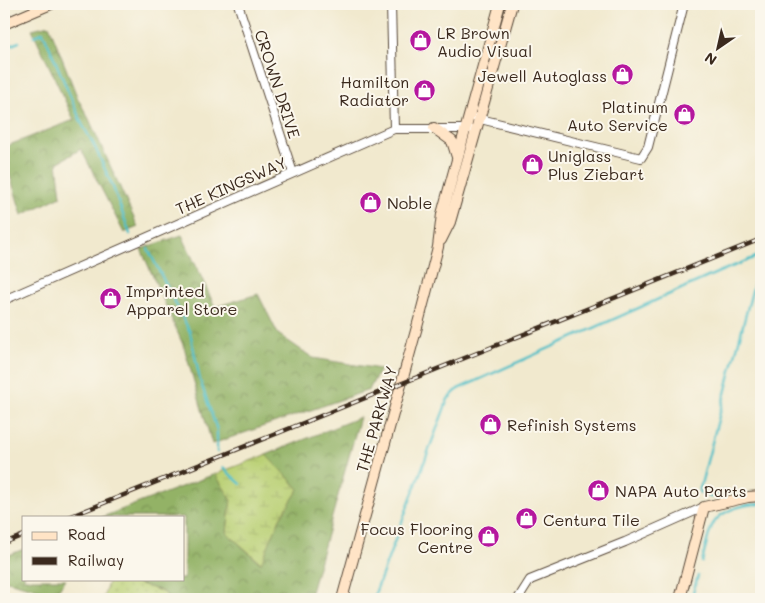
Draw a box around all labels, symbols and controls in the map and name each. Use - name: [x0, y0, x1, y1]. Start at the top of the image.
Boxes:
- place label: LR Brown Audio Visual: [437, 22, 532, 61]
- north arrow: [692, 22, 742, 72]
- street label: CROWN DRIVE: [251, 27, 305, 141]
- shop icon: LR Brown Audio Visual: [409, 29, 433, 53]
- text: N: [701, 48, 720, 70]
- shop icon: Jewell Autoglass: [611, 63, 635, 87]
- place label: Jewell Autoglass: [478, 65, 607, 86]
- place label: Hamilton Radiator: [339, 71, 409, 110]
- shop icon: Hamilton Radiator: [413, 78, 437, 102]
- place label: Platinum Auto Service: [567, 96, 668, 135]
- shop icon: Platinum Auto Service: [672, 103, 696, 127]
- place label: Uniglass Plus Ziebart: [548, 145, 644, 184]
- street label: THE KINGSWAY: [172, 151, 290, 219]
- shop icon: Uniglass Plus Ziebart: [520, 152, 544, 176]
- shop icon: Noble: [359, 190, 383, 214]
- place label: Noble: [387, 192, 432, 213]
- place label: Imprinted Apparel Store: [126, 280, 237, 319]
- shop icon: Imprinted Apparel Store: [98, 287, 122, 311]
- street label: THE PARKWAY: [351, 363, 401, 475]
- shop icon: Refinish Systems: [479, 412, 503, 436]
- place label: Refinish Systems: [507, 414, 637, 435]
- shop icon: NAPA Auto Parts: [587, 478, 611, 502]
- place label: NAPA Auto Parts: [615, 480, 747, 501]
- shop icon: Centura Tile: [515, 507, 539, 531]
- place label: Centura Tile: [543, 509, 640, 530]
- legend: [22, 516, 185, 580]
- place label: Focus Flooring Centre: [361, 518, 473, 557]
- text: Road: [68, 524, 105, 544]
- shop icon: Focus Flooring Centre: [477, 525, 501, 549]
- text: Railway: [68, 550, 124, 570]

